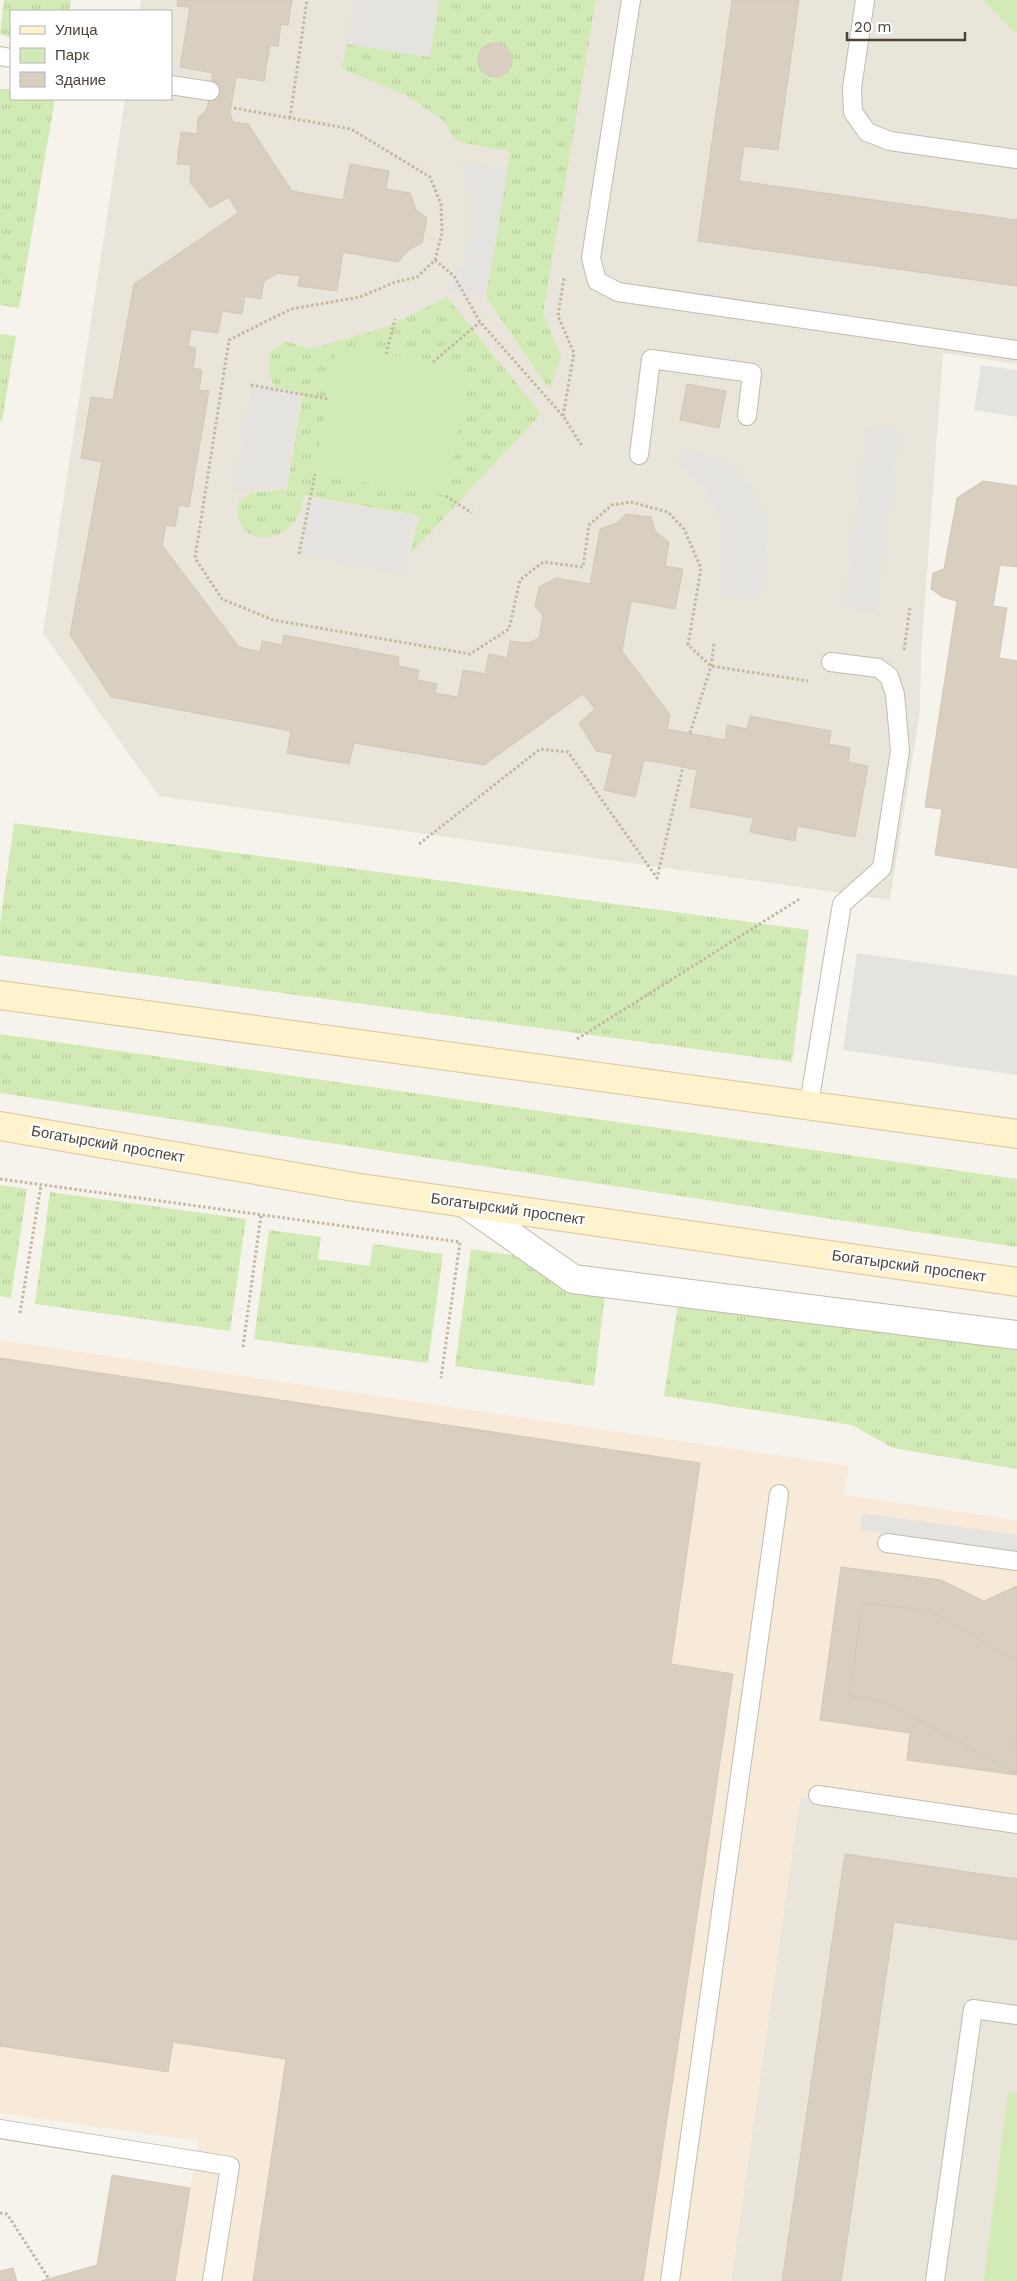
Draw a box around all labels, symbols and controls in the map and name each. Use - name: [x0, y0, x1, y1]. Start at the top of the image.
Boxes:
- legend: [10, 10, 172, 100]
- scale bar: [847, 10, 964, 42]
- text: 20 m: [854, 18, 892, 36]
- text: Улица: [55, 21, 98, 39]
- text: Парк: [55, 46, 89, 64]
- text: Здание: [55, 71, 106, 89]
- street label: Богатырский проспект: [30, 1122, 186, 1166]
- street label: Богатырский проспект: [430, 1189, 586, 1229]
- street label: Богатырский проспект: [831, 1246, 987, 1286]

